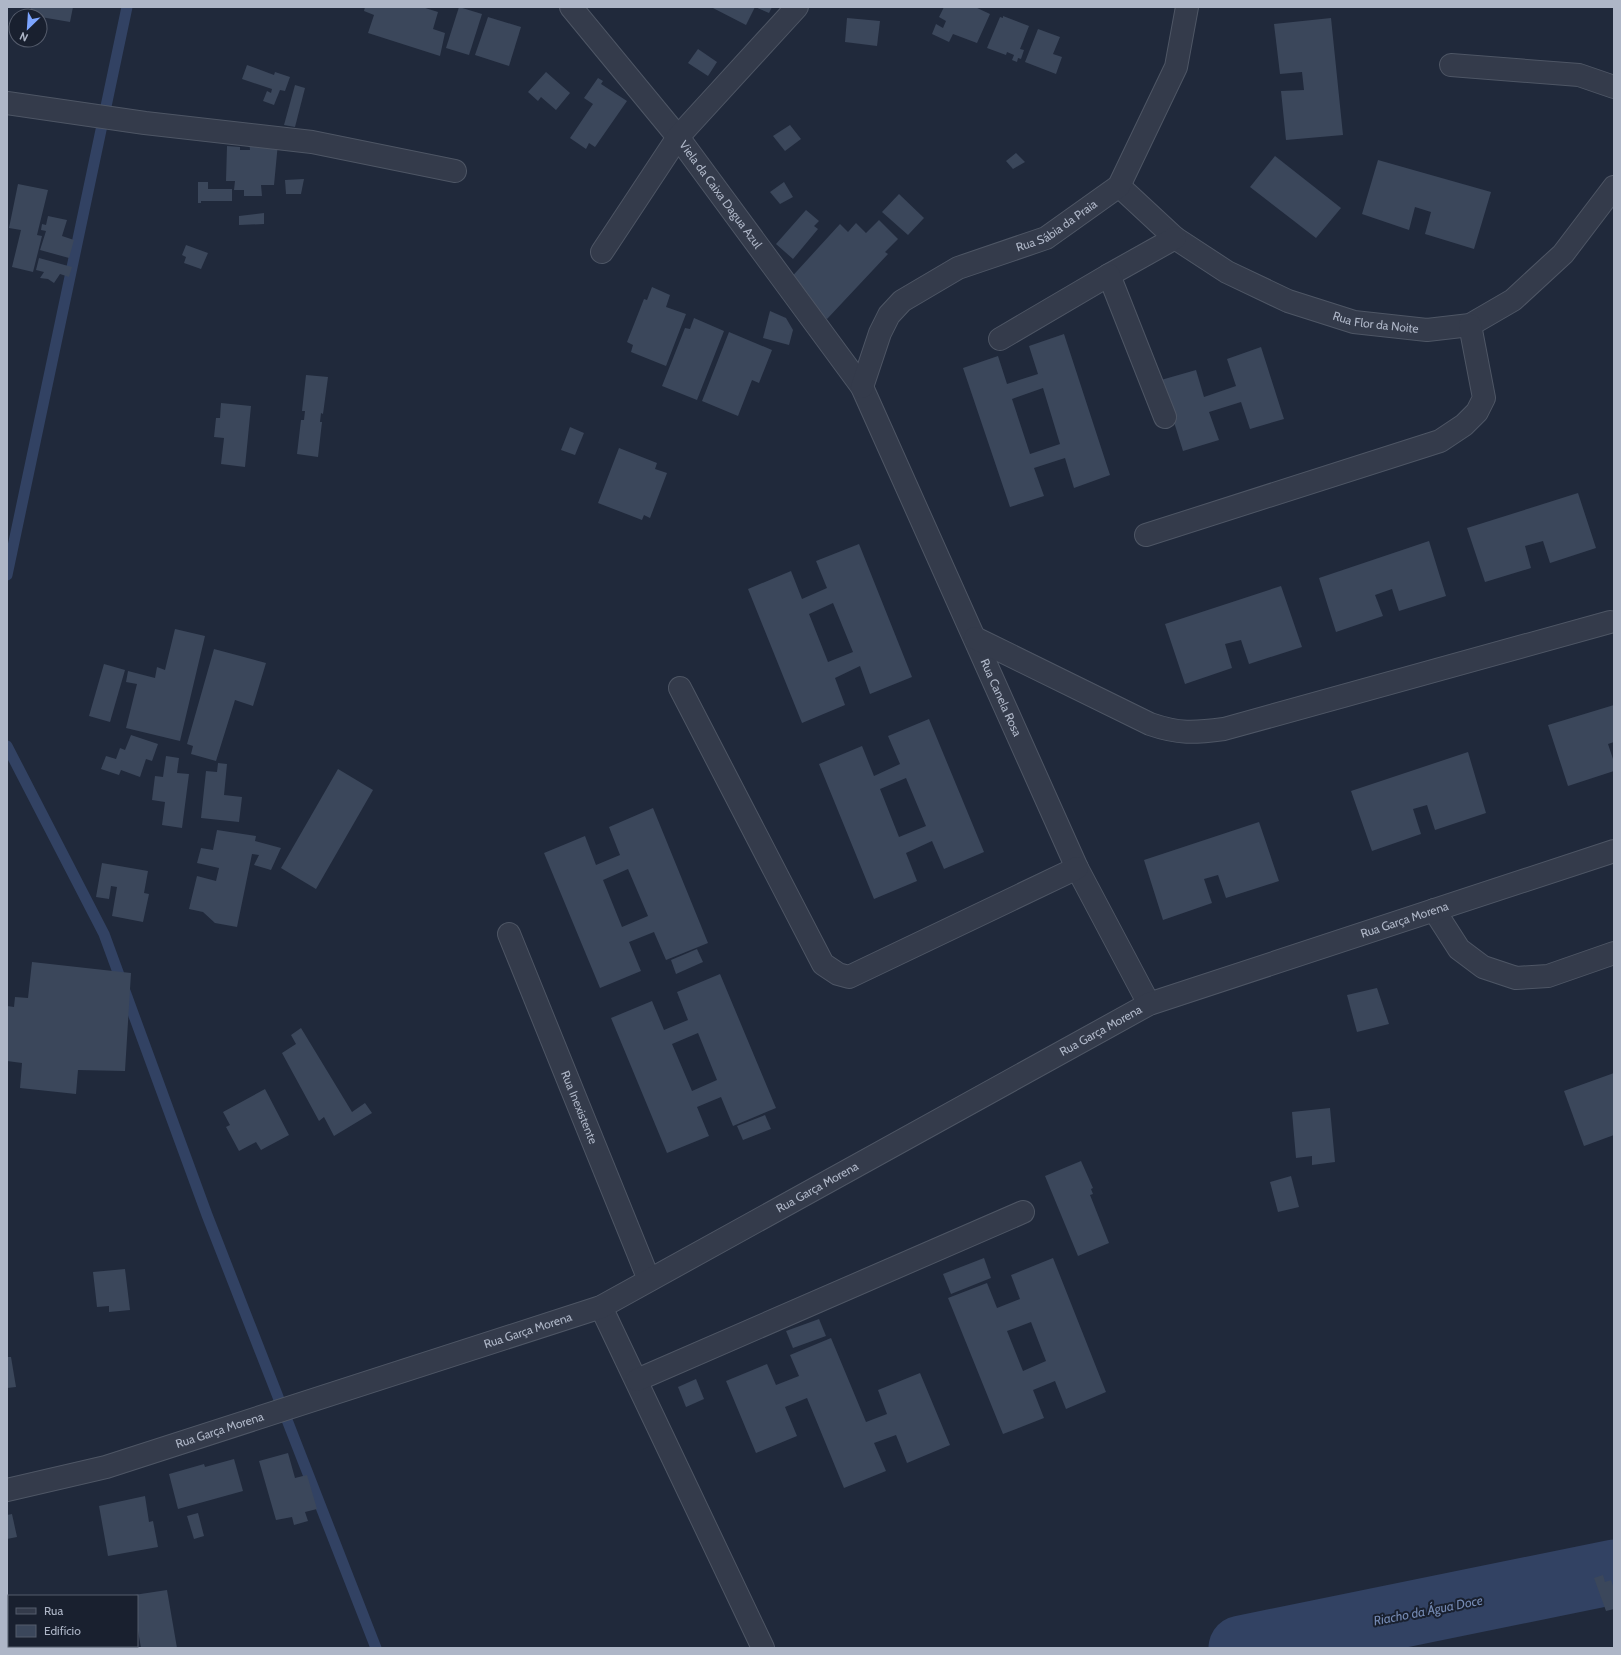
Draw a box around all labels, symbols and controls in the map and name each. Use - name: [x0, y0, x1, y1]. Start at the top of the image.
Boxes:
- north arrow: [8, 8, 48, 48]
- text: N: [17, 29, 30, 45]
- street label: Viela da Caixa Dagua Azul: [676, 138, 766, 251]
- street label: Rua Sábia da Praia: [1014, 196, 1100, 255]
- street label: Rua Flor da Noite: [1331, 308, 1420, 336]
- street label: Rua Canela Rosa: [977, 656, 1025, 739]
- street label: Rua Garça Morena: [1358, 898, 1450, 941]
- street label: Rua Garça Morena: [1057, 1001, 1145, 1059]
- street label: Rua Inexistente: [558, 1068, 601, 1146]
- street label: Rua Garça Morena: [773, 1158, 861, 1216]
- street label: Rua Garça Morena: [482, 1309, 574, 1351]
- street label: Rua Garça Morena: [173, 1408, 266, 1451]
- water label: Riacho da Água Doce: [1372, 1591, 1484, 1628]
- legend: [8, 1595, 138, 1647]
- text: Rua: [44, 1603, 63, 1618]
- text: Edifício: [44, 1623, 81, 1638]

